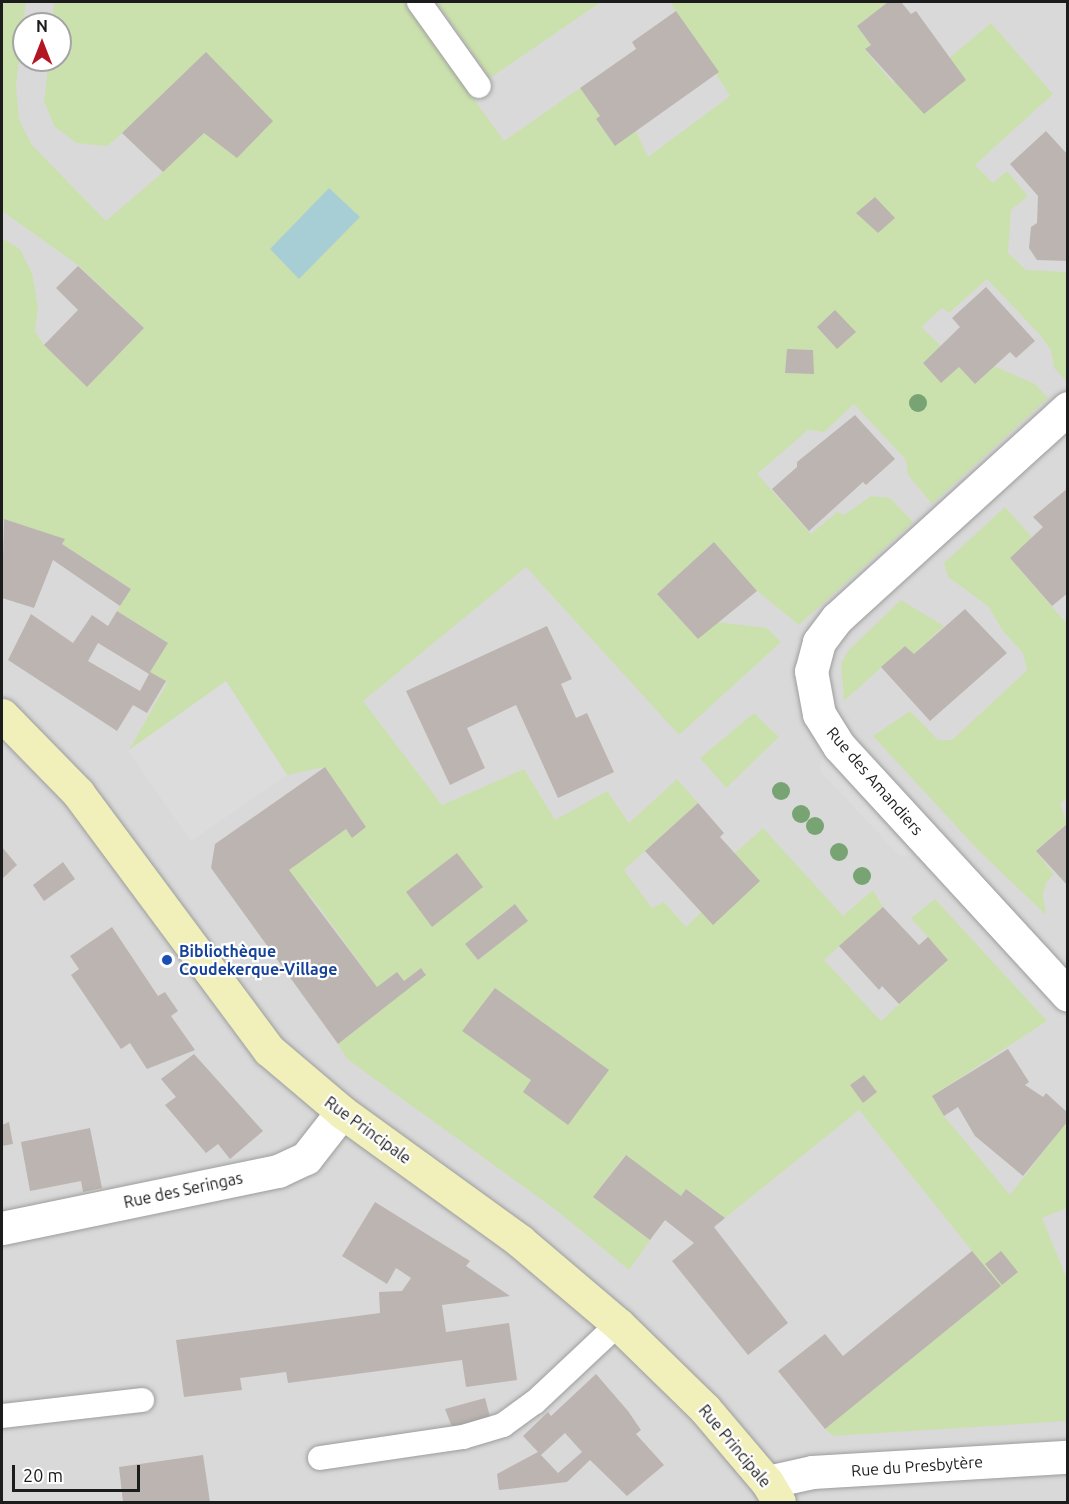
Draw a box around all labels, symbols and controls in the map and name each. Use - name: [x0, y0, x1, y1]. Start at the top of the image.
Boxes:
- north arrow: [12, 12, 72, 72]
- text: N: [36, 17, 48, 35]
- street label: Rue des Amandiers: [823, 723, 927, 839]
- place label: Bibliothèque Coudekerque-Village: [179, 941, 337, 979]
- marker: Bibliothèque Coudekerque-Village: [160, 953, 174, 967]
- street label: Rue Principale: [321, 1092, 415, 1168]
- street label: Rue des Seringas: [122, 1168, 244, 1212]
- street label: Rue Principale: [695, 1401, 775, 1491]
- street label: Rue du Presbytère: [850, 1452, 984, 1480]
- scale bar: [15, 1453, 142, 1491]
- text: 20 m: [23, 1465, 63, 1485]

